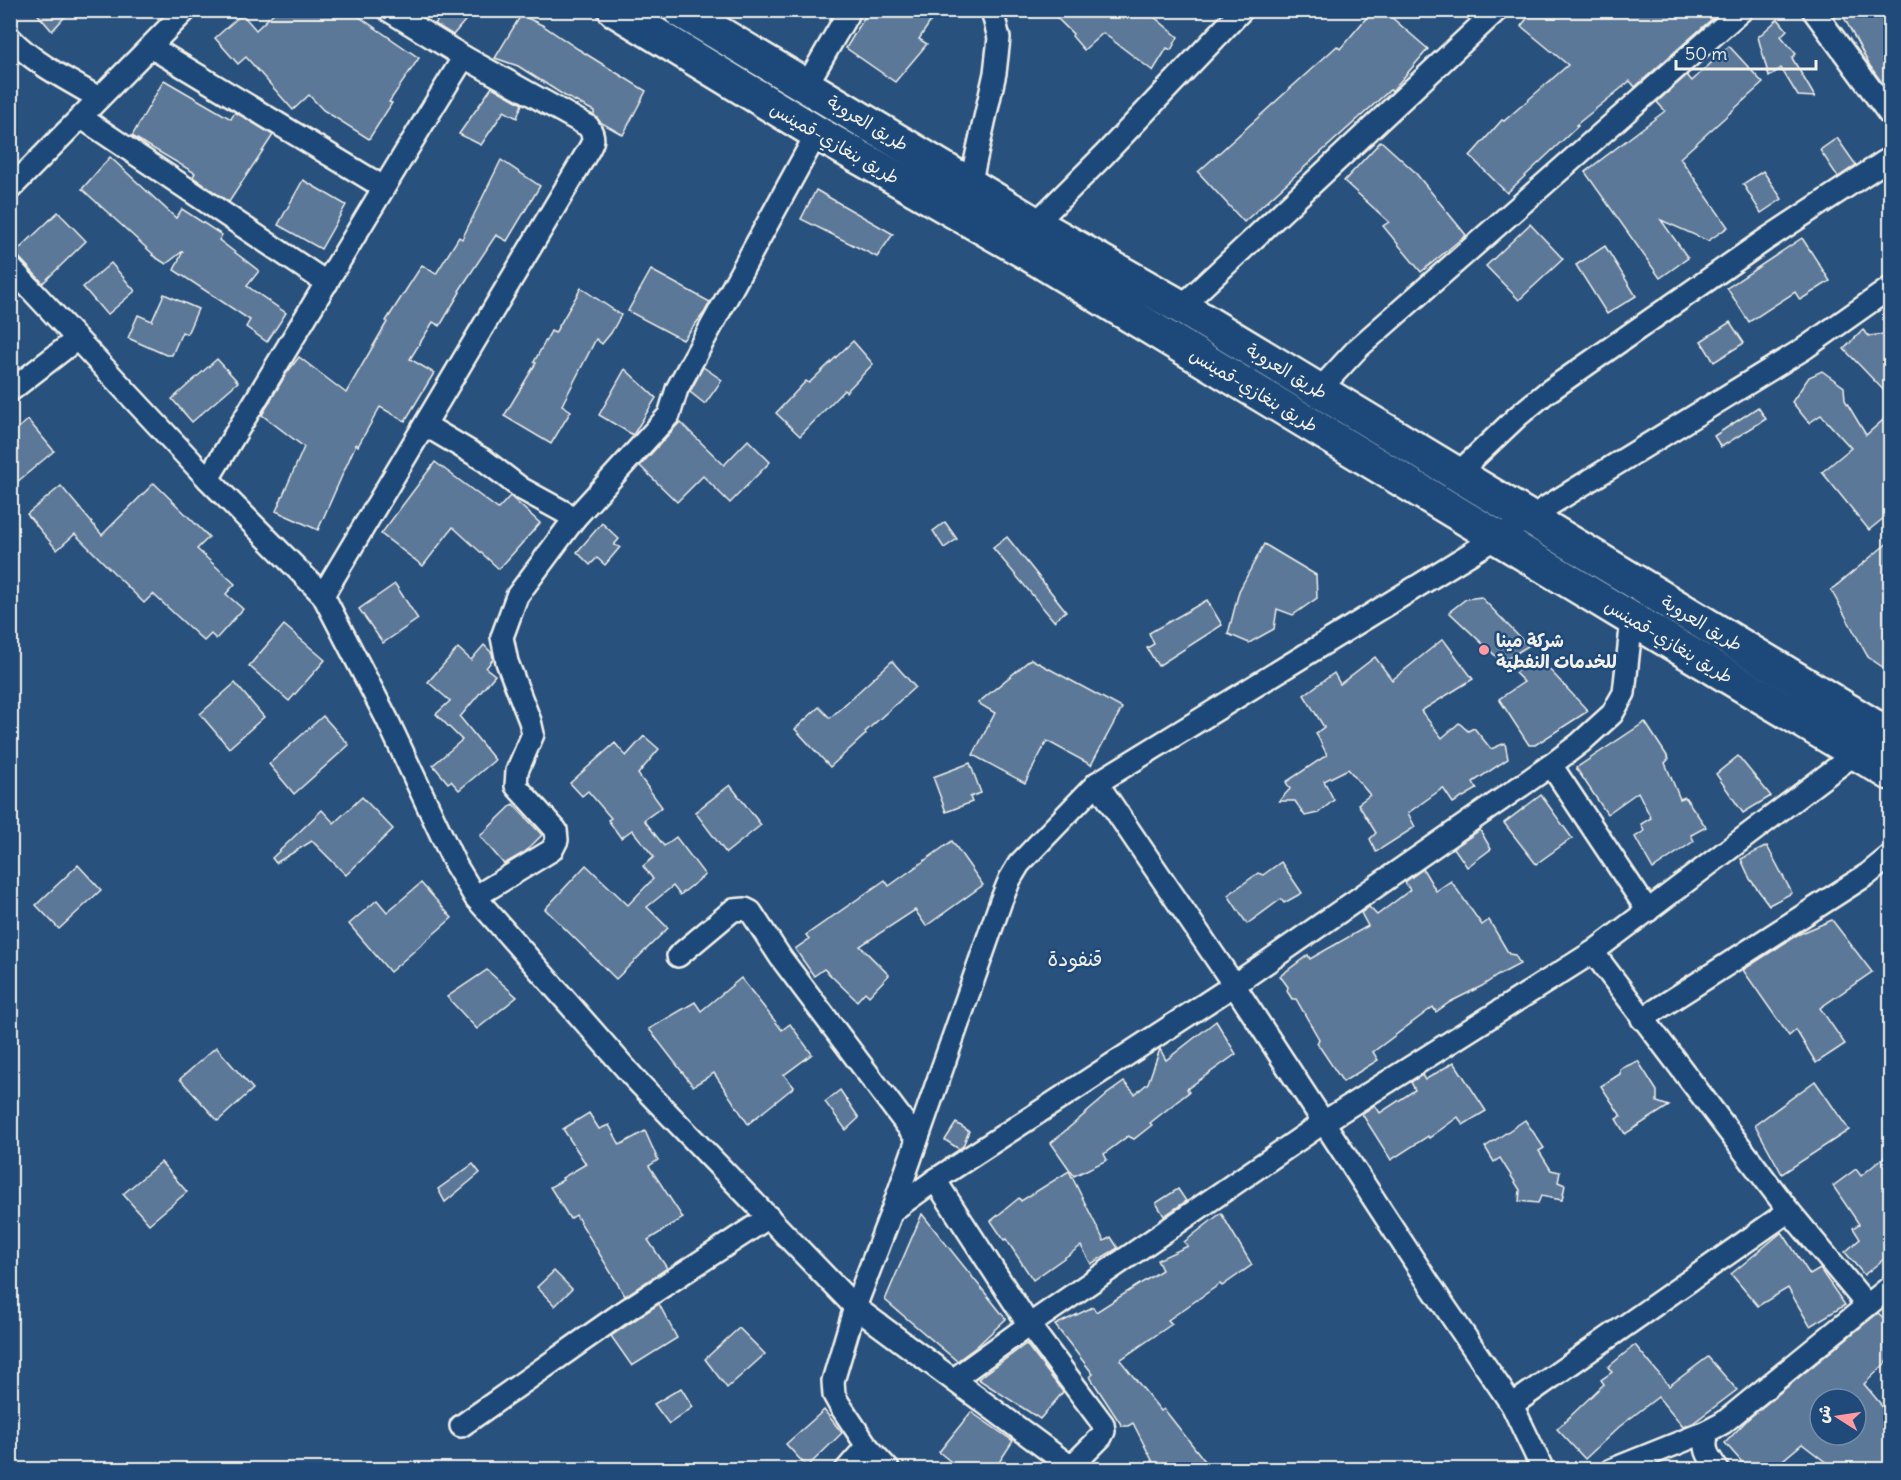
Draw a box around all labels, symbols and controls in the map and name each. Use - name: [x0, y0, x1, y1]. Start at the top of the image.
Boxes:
- scale bar: [1676, 33, 1816, 71]
- text: 50 m: [1685, 42, 1727, 65]
- street label: طريق العروبة: [823, 90, 913, 156]
- street label: طريق بنغازي-قمينس: [765, 97, 904, 191]
- street label: طريق العروبة: [1242, 338, 1332, 404]
- street label: طريق بنغازي-قمينس: [1185, 343, 1322, 439]
- street label: طريق العروبة: [1657, 590, 1747, 656]
- street label: طريق بنغازي-قمينس: [1600, 594, 1737, 690]
- place label: شركة مينا للخدمات النفطية: [1496, 629, 1617, 673]
- marker: شركة مينا للخدمات النفطية: [1477, 643, 1491, 657]
- district label: قنفودة: [1048, 945, 1102, 972]
- north arrow: [1808, 1387, 1868, 1447]
- text: ش: [1812, 1403, 1835, 1425]

